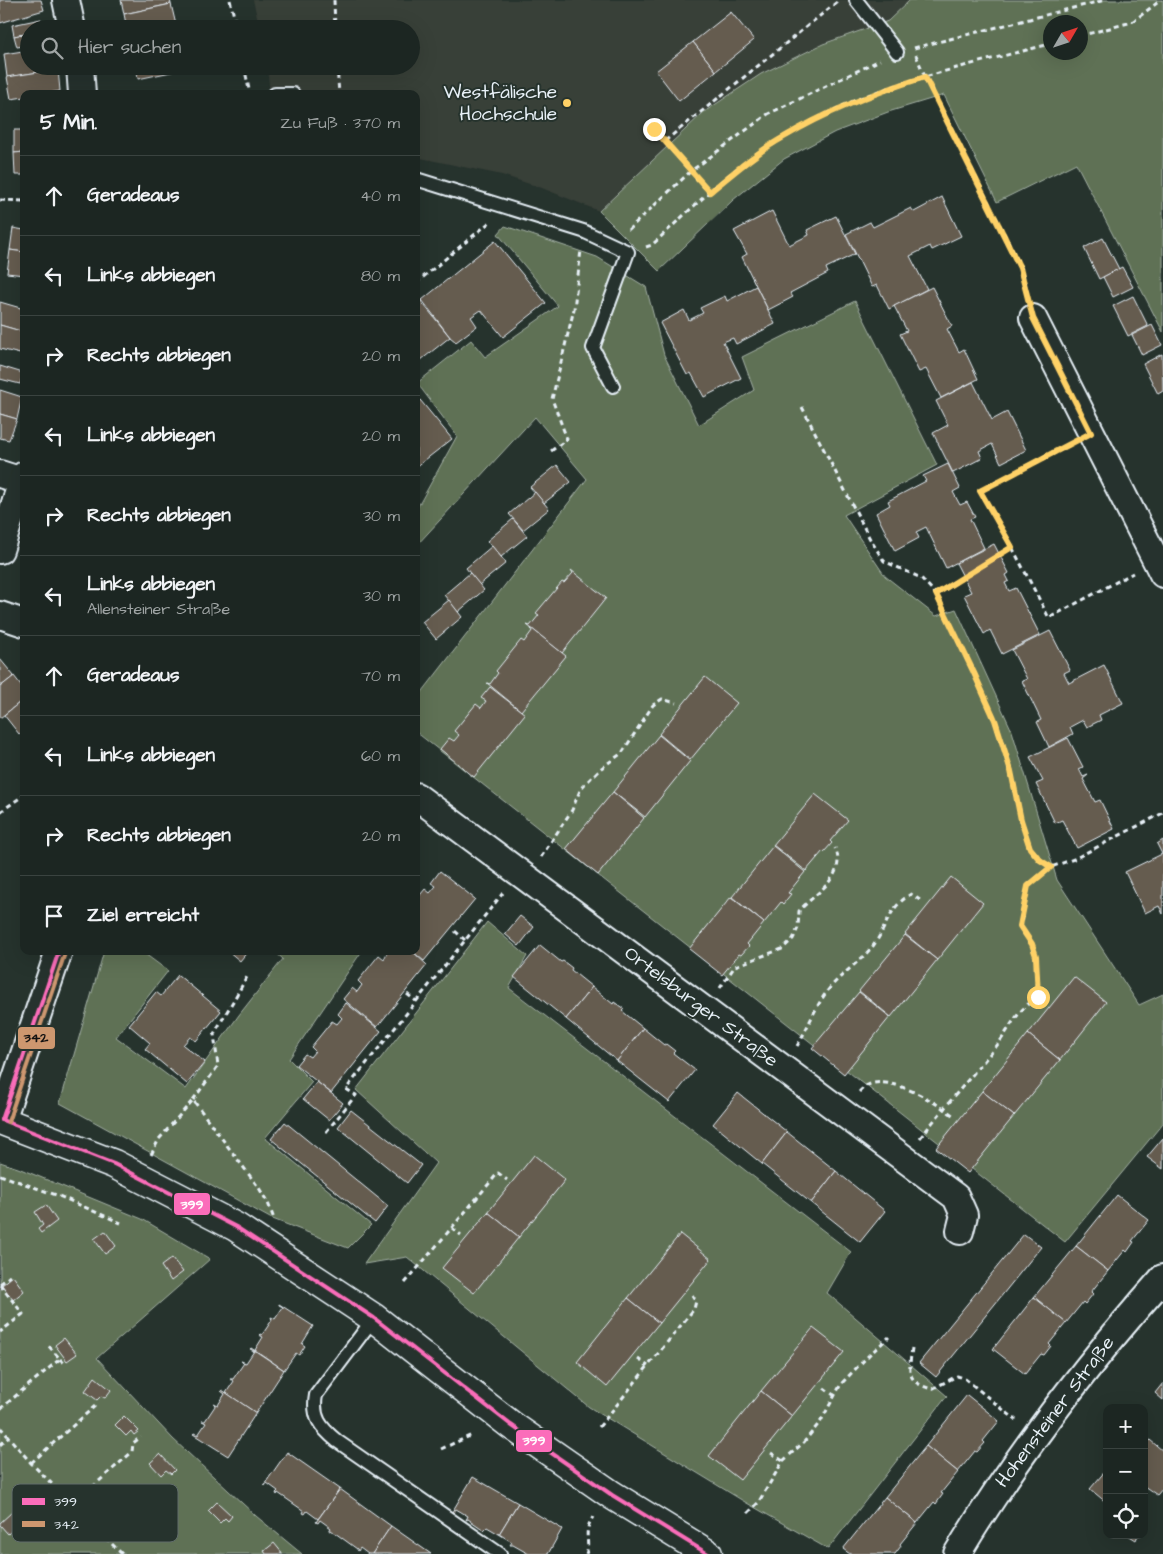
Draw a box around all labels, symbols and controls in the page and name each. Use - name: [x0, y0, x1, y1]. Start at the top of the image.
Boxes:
- north arrow: [1043, 15, 1088, 60]
- search box: [20, 20, 420, 75]
- icon: search: [38, 34, 66, 62]
- text: Hier suchen: [78, 34, 181, 61]
- place label: Westfälische Hochschule: [444, 79, 557, 128]
- marker: Westfälische Hochschule: [561, 97, 573, 109]
- text: 5 Min.: [40, 108, 97, 137]
- text: Zu Fuß · 370 m: [280, 112, 400, 134]
- route end: [643, 118, 666, 141]
- icon: ahead: [40, 182, 68, 210]
- text: Geradeaus: [87, 182, 179, 209]
- text: 40 m: [360, 185, 400, 207]
- icon: left: [40, 262, 68, 290]
- text: Links abbiegen: [87, 262, 215, 289]
- text: 80 m: [361, 265, 400, 287]
- icon: right: [40, 342, 68, 370]
- text: Rechts abbiegen: [87, 342, 231, 369]
- text: 20 m: [362, 345, 400, 367]
- icon: left: [40, 422, 68, 450]
- text: Links abbiegen: [87, 422, 215, 449]
- text: 20 m: [362, 425, 400, 447]
- icon: right: [40, 502, 68, 530]
- text: Rechts abbiegen: [87, 502, 231, 529]
- text: 30 m: [363, 505, 400, 527]
- text: Links abbiegen: [87, 571, 215, 598]
- icon: left: [40, 582, 68, 610]
- text: 30 m: [363, 585, 400, 607]
- text: Allensteiner Straße: [87, 598, 230, 620]
- icon: ahead: [40, 662, 68, 690]
- text: Geradeaus: [87, 662, 179, 689]
- text: 70 m: [361, 665, 400, 687]
- icon: left: [40, 742, 68, 770]
- text: Links abbiegen: [87, 742, 215, 769]
- text: 60 m: [361, 745, 400, 767]
- icon: right: [40, 822, 68, 850]
- text: Rechts abbiegen: [87, 822, 231, 849]
- text: 20 m: [362, 825, 400, 847]
- icon: arrive: [40, 902, 68, 930]
- text: Ziel erreicht: [87, 902, 199, 929]
- street label: Ortelsburger Straße: [618, 940, 784, 1075]
- route start: [1027, 986, 1050, 1009]
- line badge: 342: [17, 1026, 56, 1050]
- text: 342: [23, 1028, 49, 1048]
- line badge: 399: [173, 1192, 211, 1216]
- text: 399: [179, 1195, 204, 1215]
- street label: Hohensteiner Straße: [989, 1331, 1121, 1493]
- map controls: [1103, 1404, 1148, 1539]
- button: +: [1103, 1404, 1148, 1449]
- line badge: 399: [515, 1429, 553, 1453]
- text: 399: [521, 1431, 546, 1451]
- button: −: [1103, 1449, 1148, 1494]
- legend: [12, 1484, 178, 1542]
- text: 399: [54, 1492, 77, 1512]
- button: locate: [1103, 1494, 1148, 1539]
- text: 342: [54, 1515, 79, 1535]

